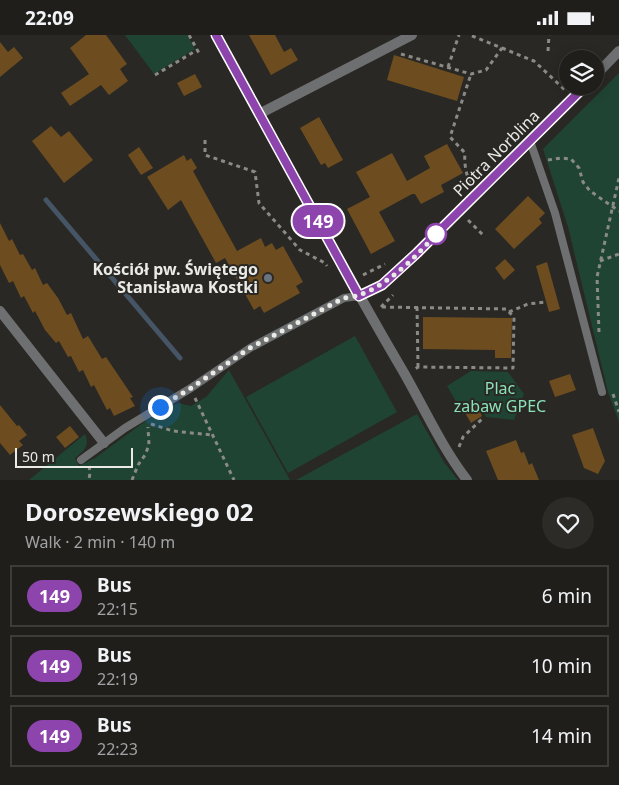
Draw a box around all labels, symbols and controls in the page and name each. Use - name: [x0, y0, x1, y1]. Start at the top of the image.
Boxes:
- text: 22:09: [25, 5, 74, 31]
- map controls: [559, 50, 604, 95]
- button: layers: [559, 50, 604, 95]
- street label: Piotra Norblina: [448, 105, 544, 201]
- line badge: 149: [289, 205, 347, 237]
- text: 149: [303, 209, 333, 233]
- unlabelled marker: [425, 223, 447, 245]
- place label: Kościół pw. Świętego Stanisława Kostki: [92, 258, 258, 298]
- marker: Kościół pw. Świętego Stanisława Kostki: [262, 272, 274, 284]
- park label: Plac zabaw GPEC: [454, 377, 546, 417]
- your location: [148, 395, 173, 420]
- scale bar: [15, 445, 132, 468]
- text: 50 m: [22, 447, 55, 466]
- text: Doroszewskiego 02: [25, 495, 253, 528]
- button: heart: [542, 497, 594, 549]
- text: Walk · 2 min · 140 m: [25, 531, 175, 553]
- text: Bus: [97, 572, 132, 598]
- text: 6 min: [542, 583, 592, 609]
- text: 149: [39, 584, 70, 608]
- text: 22:15: [97, 598, 138, 620]
- text: Bus: [97, 642, 132, 668]
- text: 10 min: [531, 653, 592, 679]
- text: 149: [39, 654, 70, 678]
- text: 22:19: [97, 668, 138, 690]
- text: Bus: [97, 712, 132, 738]
- text: 14 min: [531, 723, 592, 749]
- text: 149: [39, 724, 70, 748]
- text: 22:23: [97, 738, 138, 760]

